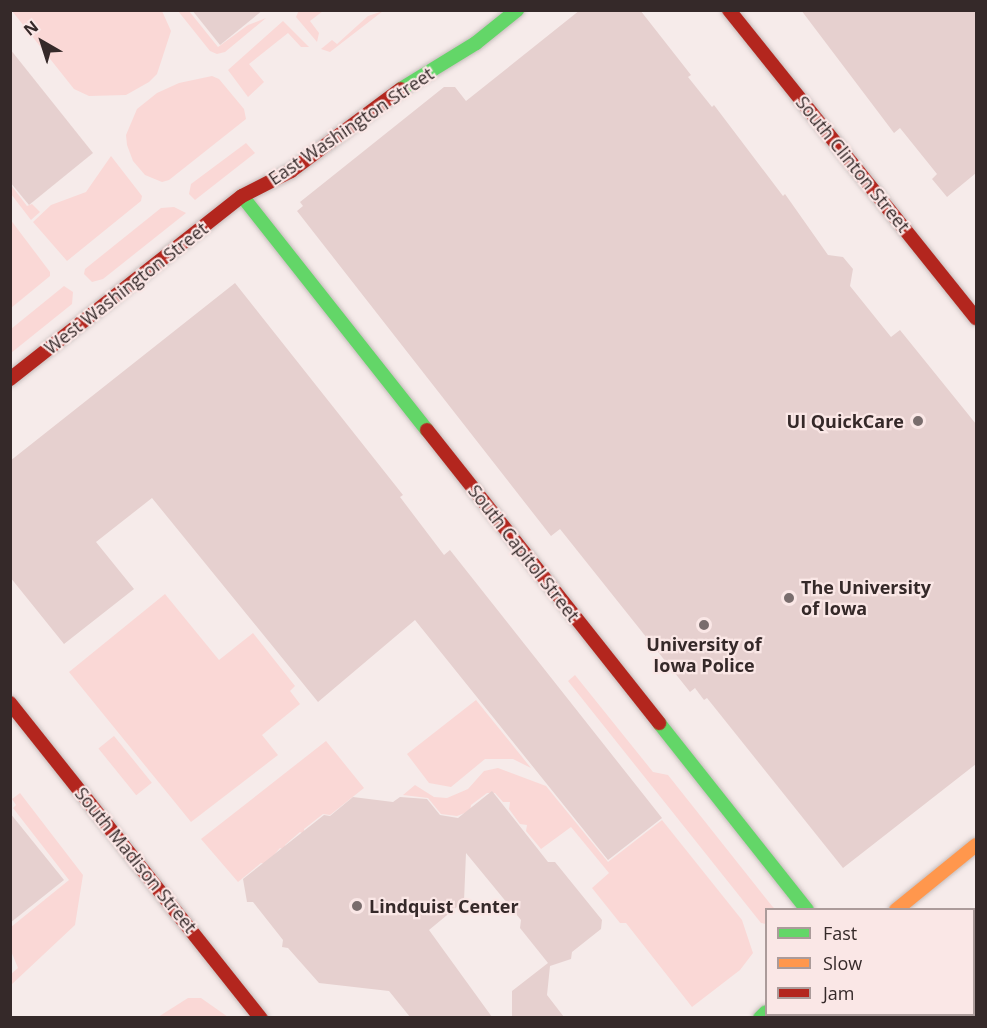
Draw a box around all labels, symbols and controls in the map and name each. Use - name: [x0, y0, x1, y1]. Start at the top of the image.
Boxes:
- north arrow: [12, 12, 72, 72]
- text: N: [19, 15, 43, 41]
- street label: East Washington Street: [264, 63, 438, 189]
- street label: South Clinton Street: [792, 92, 914, 236]
- street label: West Washington Street: [40, 218, 212, 358]
- place label: UI QuickCare: [787, 410, 904, 432]
- marker: UI QuickCare: [909, 412, 927, 430]
- street label: South Capitol Street: [464, 480, 584, 626]
- place label: The University of Iowa: [801, 577, 931, 620]
- marker: The University of Iowa: [782, 591, 796, 605]
- marker: University of Iowa Police: [697, 618, 711, 632]
- place label: University of Iowa Police: [646, 634, 762, 676]
- street label: South Madison Street: [71, 783, 201, 937]
- place label: Lindquist Center: [369, 895, 519, 917]
- marker: Lindquist Center: [350, 899, 364, 913]
- legend: [765, 908, 975, 1016]
- text: Fast: [823, 921, 857, 945]
- text: Slow: [823, 951, 862, 975]
- text: Jam: [823, 981, 855, 1005]

